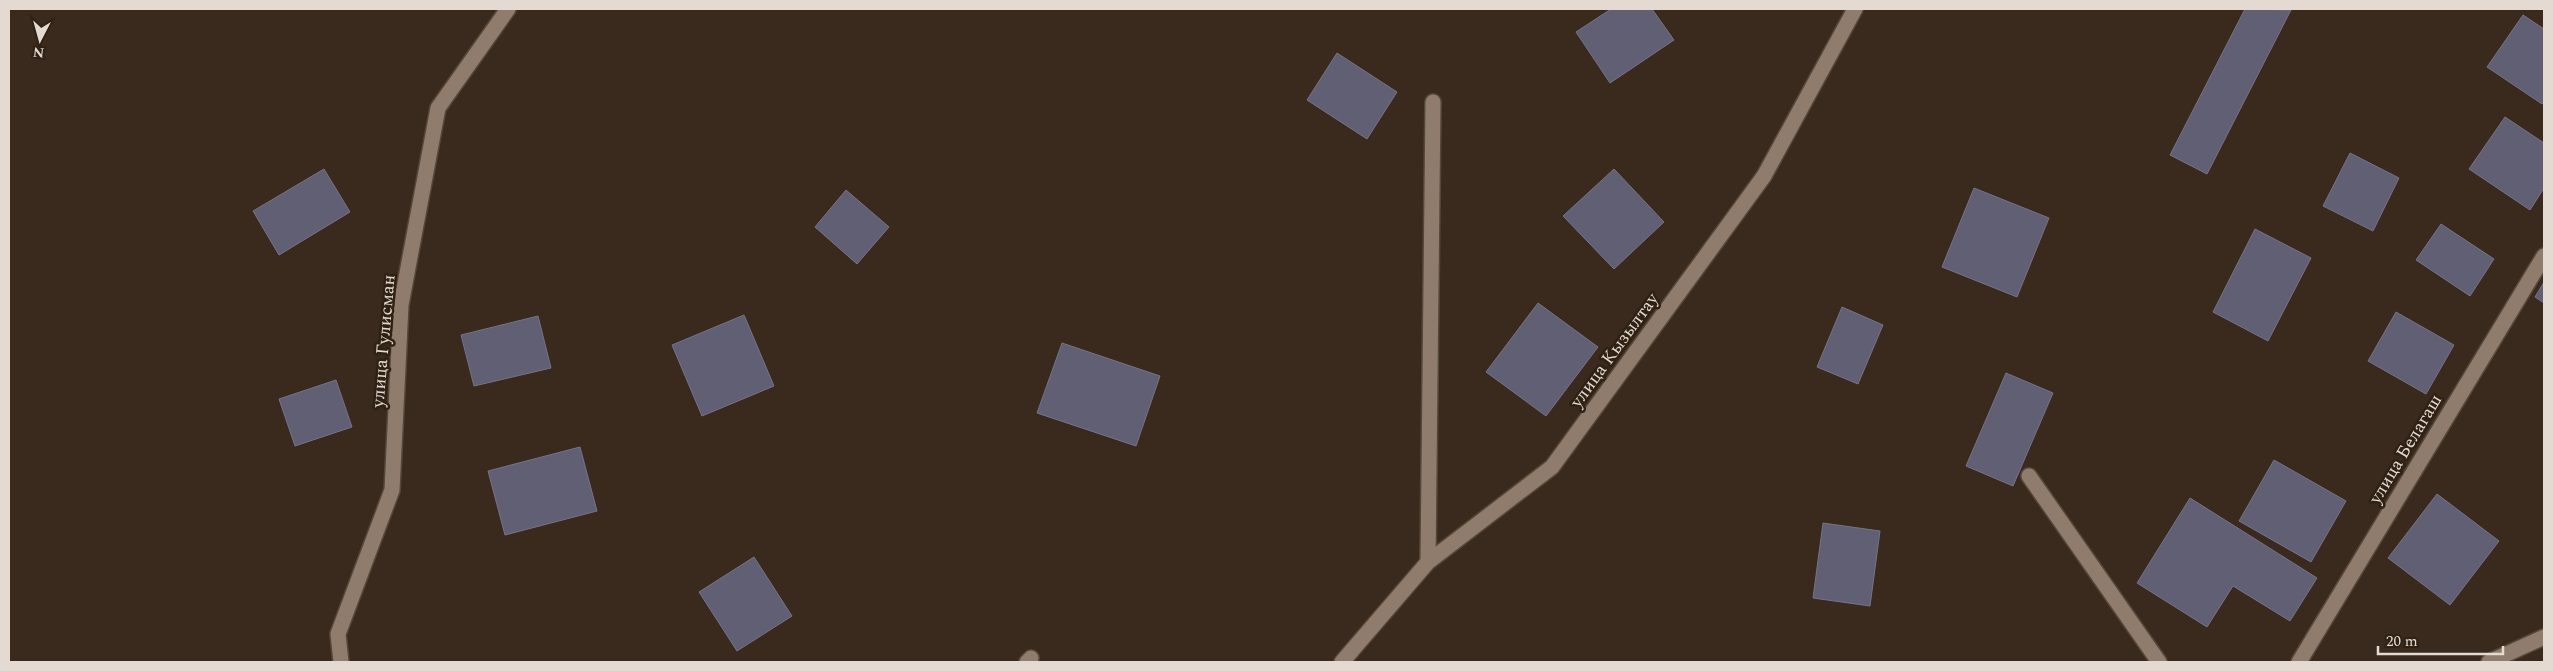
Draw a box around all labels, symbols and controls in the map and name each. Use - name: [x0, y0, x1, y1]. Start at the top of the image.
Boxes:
- north arrow: [15, 15, 65, 65]
- text: N: [32, 41, 45, 63]
- street label: улица Гулисман: [364, 273, 403, 410]
- street label: улица Кызылтау: [1563, 286, 1666, 414]
- street label: улица Белагаш: [2361, 389, 2449, 510]
- scale bar: [2378, 624, 2503, 656]
- text: 20 m: [2386, 630, 2418, 653]

